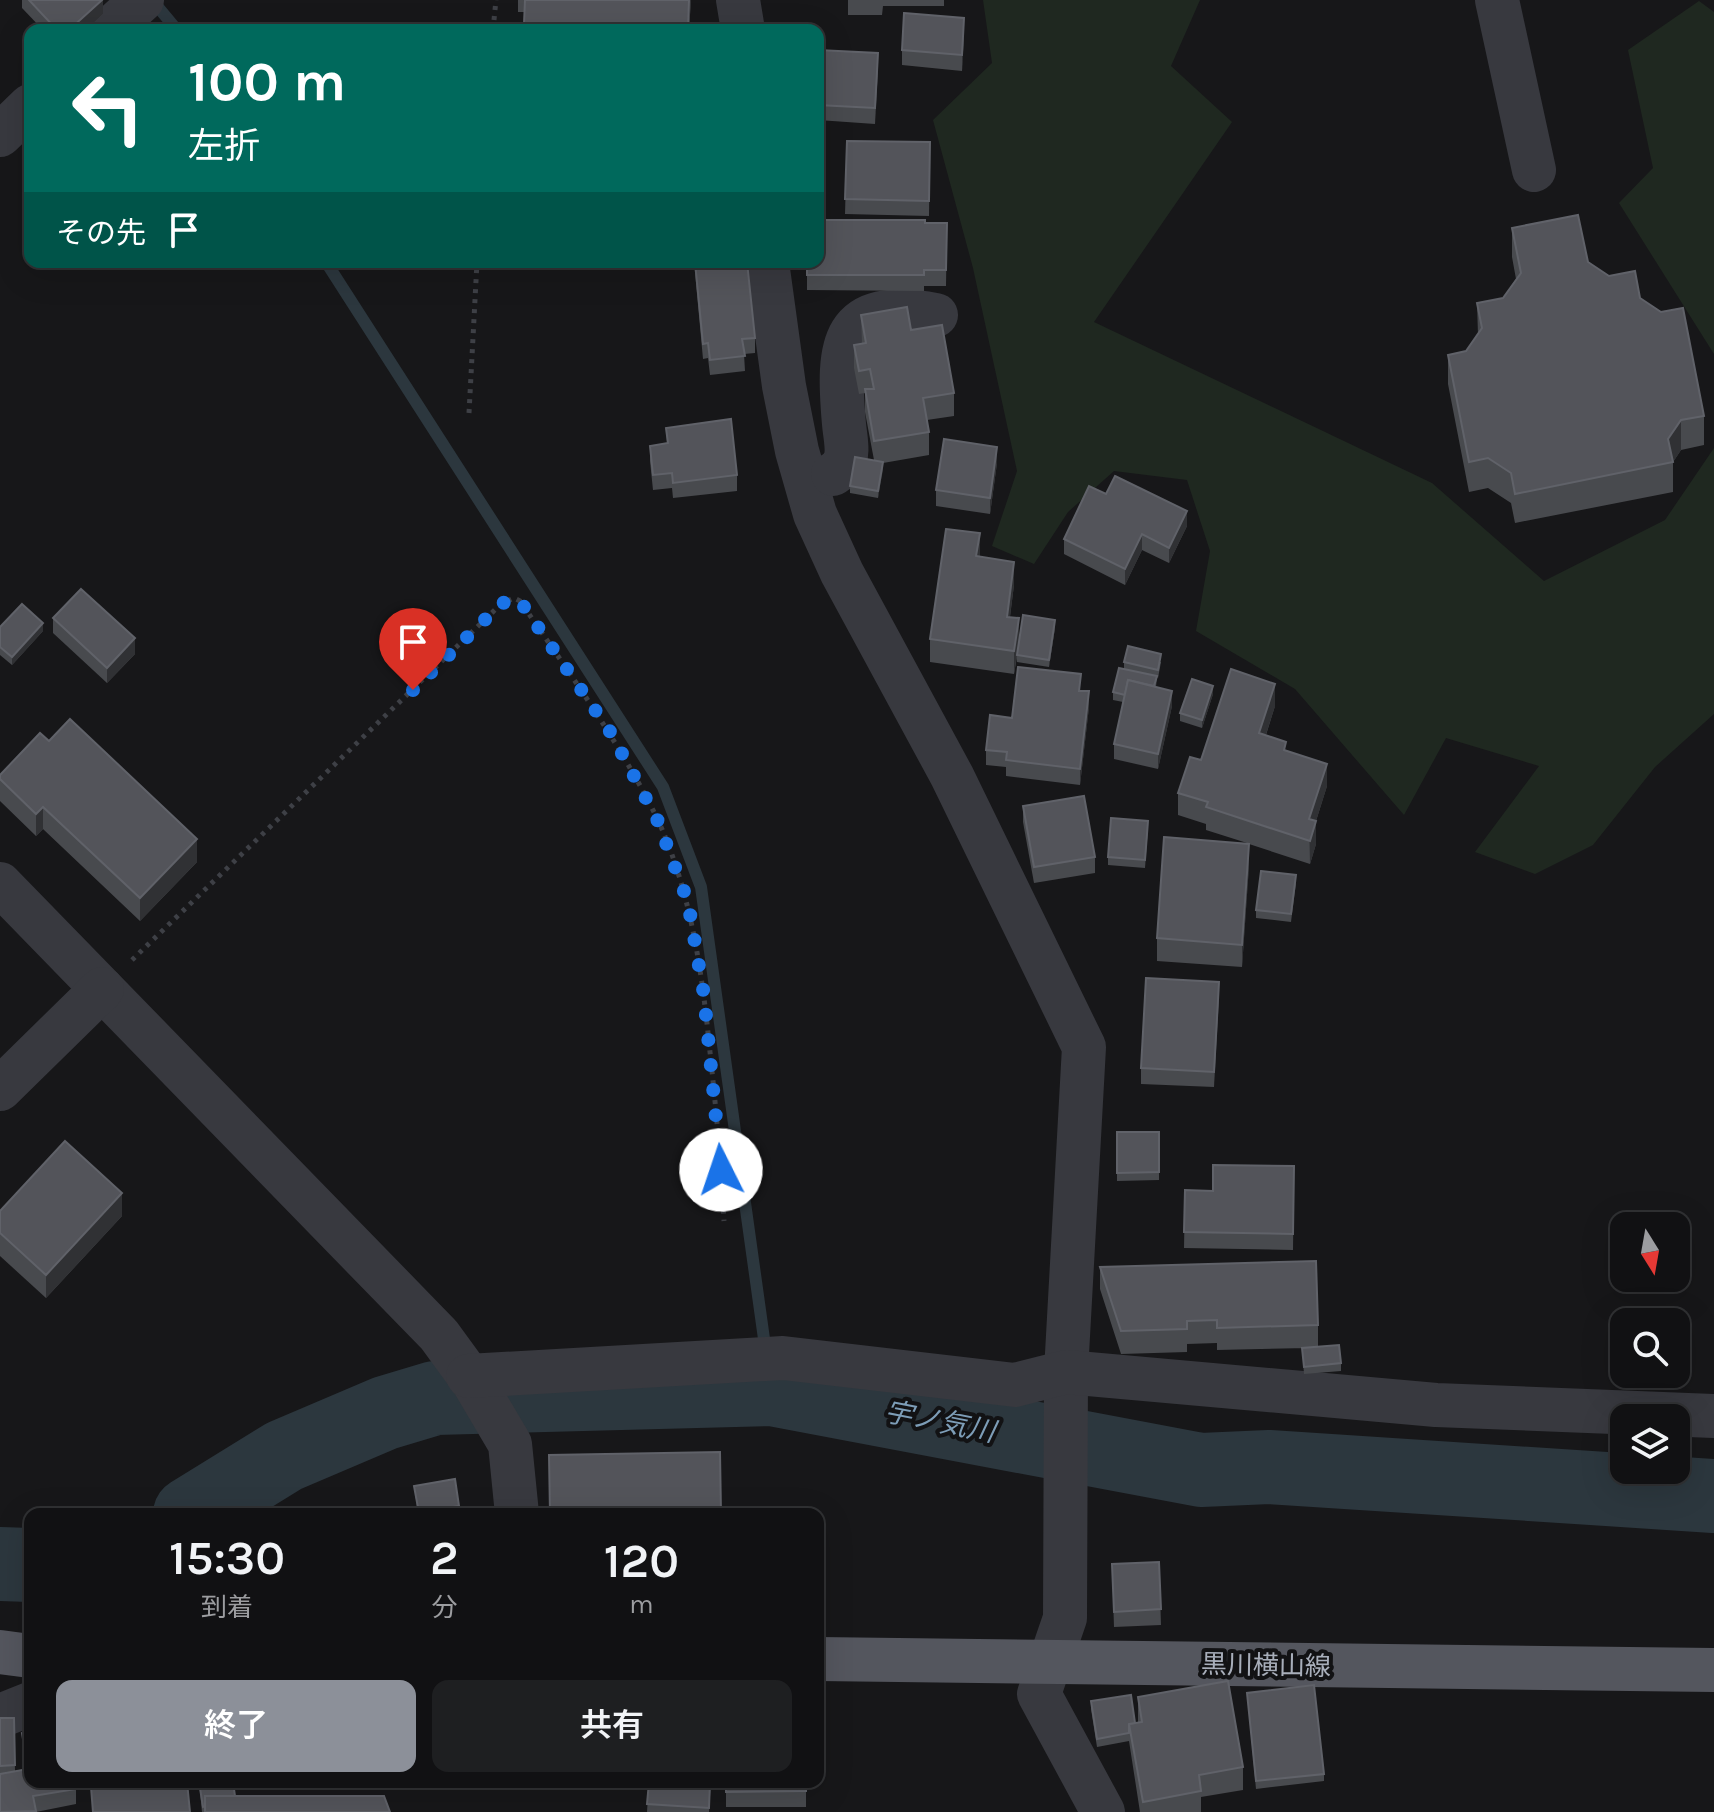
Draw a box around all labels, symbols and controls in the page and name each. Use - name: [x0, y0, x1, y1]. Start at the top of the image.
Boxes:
- text: 100 m: [188, 49, 346, 114]
- icon: left: [56, 56, 160, 160]
- text: 左折: [188, 125, 260, 167]
- icon: arrive: [162, 208, 206, 252]
- text: その先: [56, 215, 146, 251]
- pin: [379, 608, 447, 690]
- icon: arrive: [391, 620, 435, 664]
- position arrow: [679, 1128, 763, 1212]
- north arrow: [1610, 1212, 1690, 1292]
- map controls: [1610, 1212, 1690, 1484]
- button: search: [1610, 1308, 1690, 1388]
- water label: 宇ノ気川: [882, 1395, 1001, 1449]
- button: layers: [1610, 1404, 1690, 1484]
- text: 15:30: [169, 1530, 285, 1586]
- text: 2: [430, 1530, 459, 1586]
- text: 120: [604, 1533, 679, 1589]
- text: m: [629, 1589, 654, 1620]
- text: 到着: [201, 1592, 253, 1623]
- text: 分: [431, 1592, 457, 1623]
- street label: 黒川横山線: [1201, 1649, 1331, 1682]
- button: 終了: [56, 1680, 416, 1772]
- button: 共有: [432, 1680, 792, 1772]

